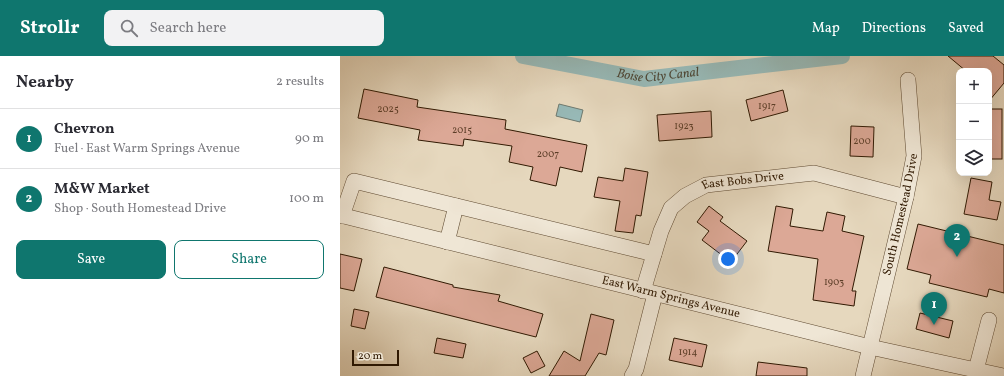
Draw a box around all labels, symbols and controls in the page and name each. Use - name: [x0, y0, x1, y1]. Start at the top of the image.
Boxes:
- search box: [104, 10, 384, 46]
- text: Strollr: [20, 15, 80, 41]
- icon: search: [118, 17, 140, 39]
- text: Search here: [150, 18, 226, 39]
- text: Map: [812, 19, 840, 38]
- text: Directions: [862, 19, 926, 38]
- text: Saved: [948, 19, 984, 38]
- water label: Boise City Canal: [615, 64, 701, 88]
- map controls: [956, 68, 992, 176]
- button: +: [956, 68, 992, 104]
- text: Nearby: [16, 71, 74, 94]
- text: 2 results: [276, 73, 324, 91]
- house number: 1917: [758, 99, 776, 113]
- house number: 2025: [377, 102, 399, 116]
- button: −: [956, 104, 992, 140]
- text: Chevron: [54, 119, 115, 140]
- house number: 1923: [674, 119, 694, 133]
- house number: 2015: [452, 123, 472, 137]
- text: 1: [26, 130, 32, 148]
- text: 90 m: [295, 130, 324, 148]
- house number: 200: [853, 134, 871, 148]
- text: Fuel · East Warm Springs Avenue: [54, 140, 240, 158]
- button: layers: [956, 140, 992, 176]
- house number: 2007: [537, 147, 559, 161]
- street label: South Homestead Drive: [879, 152, 922, 277]
- street label: East Bobs Drive: [699, 168, 785, 194]
- text: M&W Market: [54, 179, 150, 200]
- text: 2: [26, 190, 32, 208]
- text: 100 m: [289, 190, 324, 208]
- text: Shop · South Homestead Drive: [54, 200, 226, 218]
- pin: 2: [944, 224, 970, 257]
- button: Save: [16, 240, 166, 279]
- button: Share: [174, 240, 324, 279]
- your location: [718, 249, 738, 269]
- street label: East Warm Springs Avenue: [600, 272, 742, 322]
- house number: 1903: [824, 275, 844, 289]
- pin: 1: [921, 292, 947, 325]
- house number: 1914: [679, 345, 697, 359]
- scale bar: [352, 348, 399, 367]
- text: 20 m: [358, 349, 382, 364]

